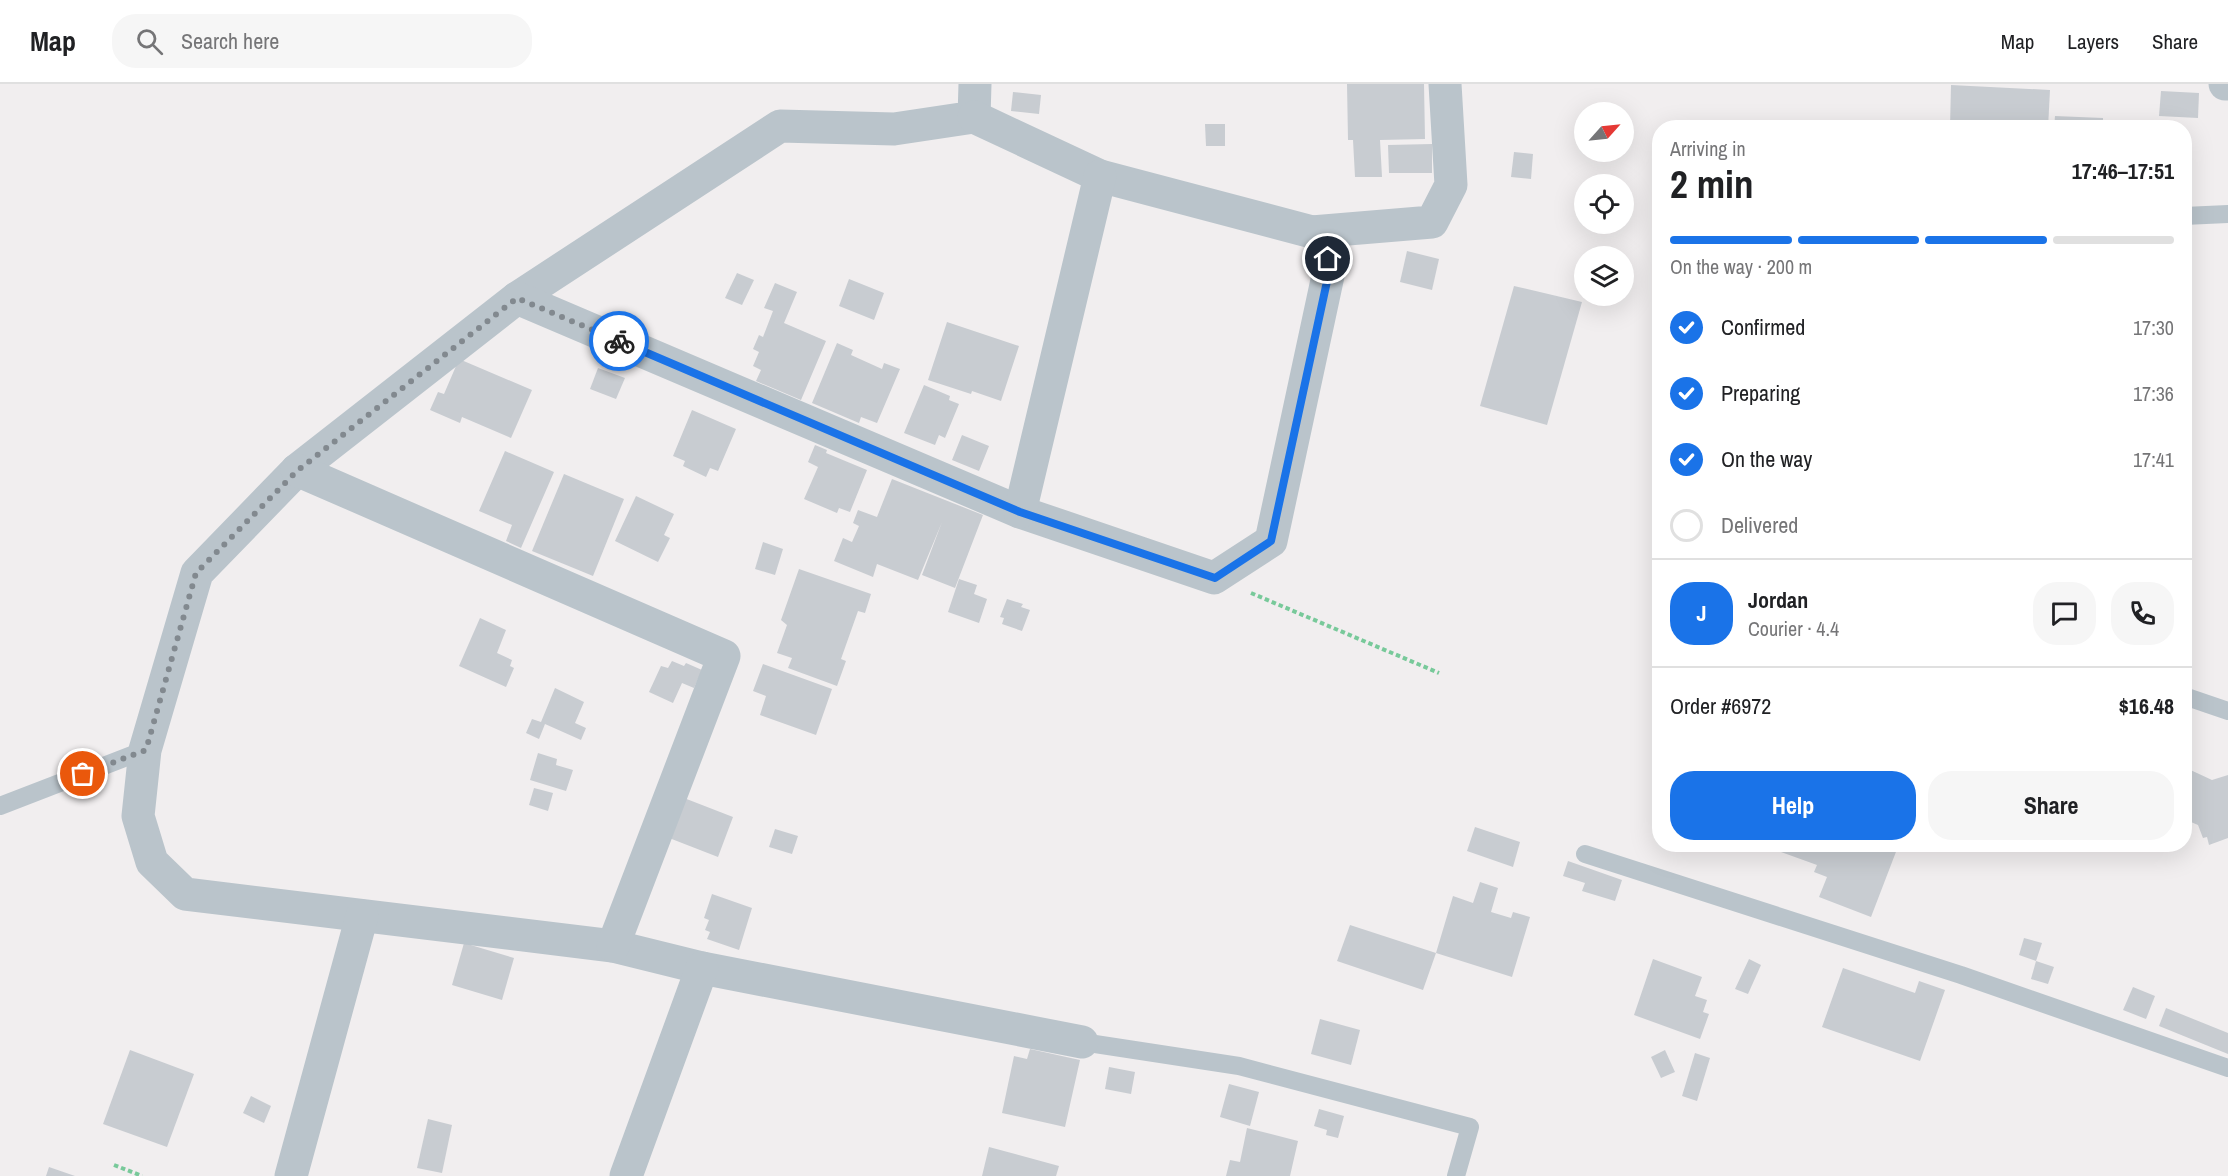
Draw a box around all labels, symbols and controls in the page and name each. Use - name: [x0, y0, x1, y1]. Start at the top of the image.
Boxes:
- search box: [112, 14, 532, 68]
- text: Map: [30, 22, 76, 60]
- icon: search: [133, 25, 166, 58]
- text: Search here: [181, 26, 279, 56]
- text: Map: [2001, 27, 2034, 56]
- text: Layers: [2067, 27, 2119, 56]
- text: Share: [2152, 27, 2198, 56]
- north arrow: [1574, 102, 1634, 162]
- map controls: [1574, 102, 1634, 306]
- text: Arriving in: [1670, 135, 1746, 162]
- text: 17:46–17:51: [2072, 156, 2174, 186]
- text: 2 min: [1670, 158, 1754, 210]
- button: locate: [1574, 174, 1634, 234]
- pin: [1302, 233, 1353, 284]
- icon: home: [1311, 242, 1344, 275]
- button: layers: [1574, 246, 1634, 306]
- text: On the way · 200 m: [1670, 253, 1812, 280]
- courier: [589, 311, 649, 371]
- icon: check: [1670, 311, 1703, 344]
- text: Confirmed: [1721, 312, 1805, 342]
- text: 17:30: [2133, 314, 2174, 341]
- icon: bike: [603, 325, 636, 358]
- icon: check: [1670, 377, 1703, 410]
- text: Preparing: [1721, 378, 1800, 408]
- text: 17:36: [2133, 380, 2174, 407]
- icon: check: [1670, 443, 1703, 476]
- text: On the way: [1721, 444, 1812, 474]
- text: 17:41: [2133, 446, 2174, 473]
- text: Delivered: [1721, 510, 1798, 540]
- button: chat: [2033, 582, 2096, 645]
- button: phone: [2111, 582, 2174, 645]
- text: Jordan: [1748, 585, 1808, 615]
- text: J: [1696, 598, 1707, 628]
- text: Courier · 4.4: [1748, 615, 1839, 642]
- text: Order #6972: [1670, 691, 1771, 721]
- text: $16.48: [2119, 691, 2174, 721]
- pin: [57, 748, 108, 799]
- icon: bag: [66, 757, 99, 790]
- button: Help: [1670, 771, 1916, 840]
- button: Share: [1928, 771, 2174, 840]

